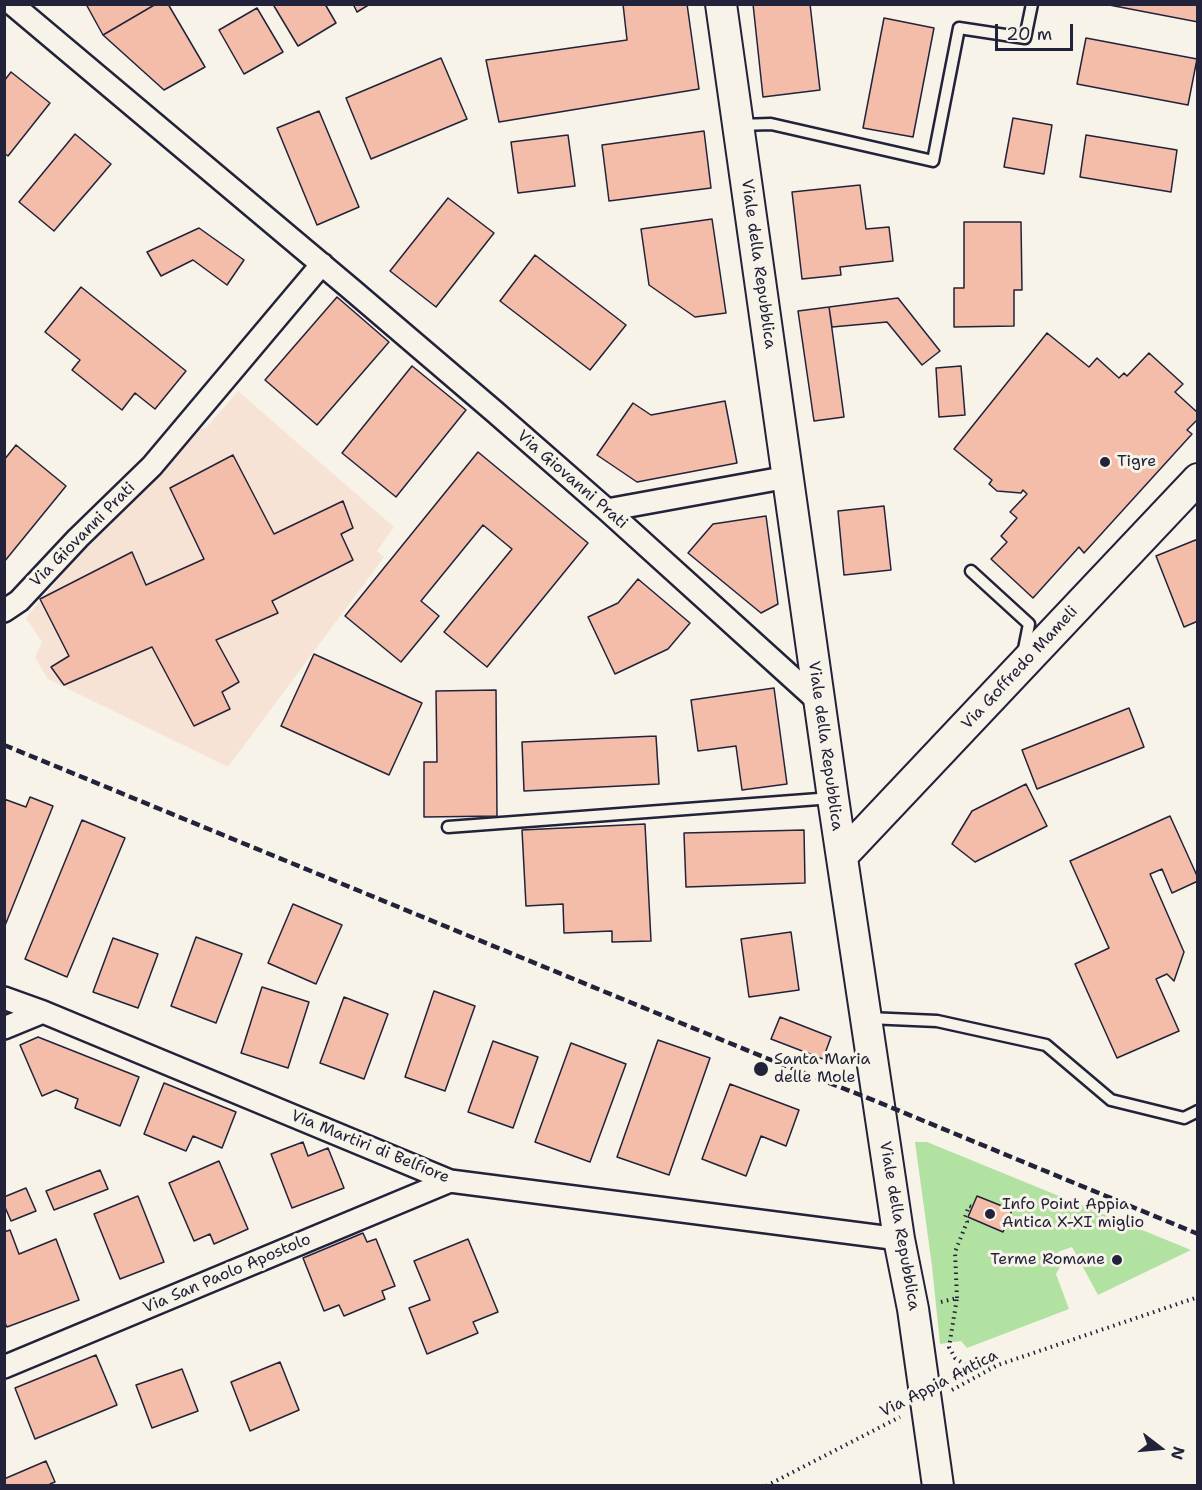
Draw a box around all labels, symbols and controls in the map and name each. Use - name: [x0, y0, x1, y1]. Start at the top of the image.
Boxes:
- scale bar: [998, 12, 1076, 50]
- text: 20 m: [1006, 22, 1052, 46]
- street label: Viale della Repubblica: [737, 178, 779, 350]
- street label: Via Giovanni Prati: [513, 427, 631, 533]
- place label: Tigre: [1117, 452, 1156, 472]
- marker: Tigre: [1098, 455, 1112, 469]
- street label: Via Giovanni Prati: [27, 479, 139, 591]
- street label: Via Goffredo Mameli: [958, 602, 1082, 734]
- street label: Viale della Repubblica: [804, 660, 846, 832]
- place label: Santa Maria delle Mole: [774, 1050, 871, 1088]
- marker: Santa Maria delle Mole: [752, 1060, 770, 1078]
- street label: Via Martiri di Belfiore: [288, 1106, 452, 1188]
- street label: Viale della Repubblica: [875, 1140, 923, 1312]
- place label: Info Point Appia Antica X-XI miglio: [1002, 1195, 1144, 1233]
- marker: Info Point Appia Antica X-XI miglio: [983, 1207, 997, 1221]
- street label: Via San Paolo Apostolo: [140, 1230, 314, 1318]
- place label: Terme Romane: [990, 1250, 1105, 1270]
- marker: Terme Romane: [1110, 1253, 1124, 1267]
- street label: Via Appia Antica: [877, 1346, 1001, 1422]
- north arrow: [1130, 1418, 1190, 1478]
- text: N: [1166, 1444, 1190, 1462]

